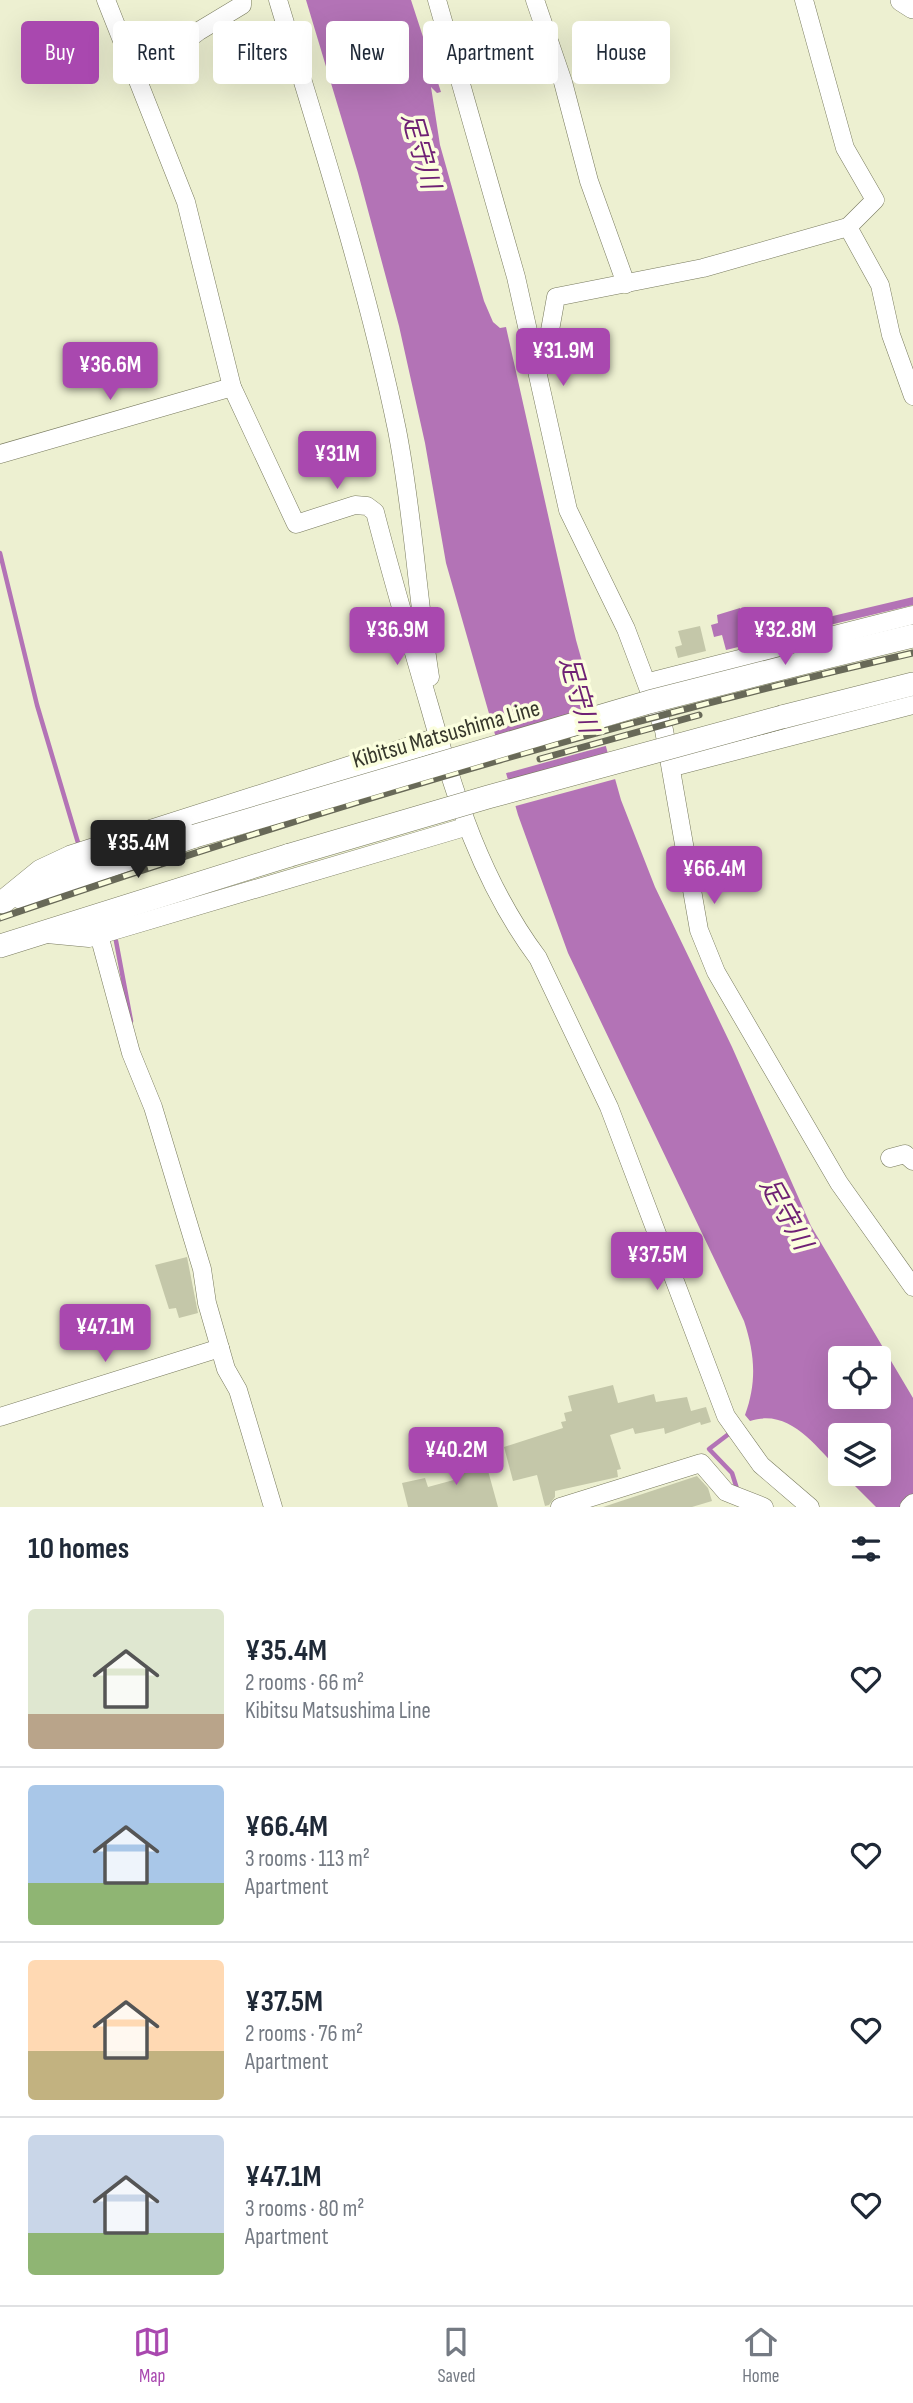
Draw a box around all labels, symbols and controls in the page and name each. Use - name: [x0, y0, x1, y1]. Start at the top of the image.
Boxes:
- chip: Buy: [21, 21, 99, 84]
- chip: Rent: [113, 21, 199, 84]
- chip: Filters: [213, 21, 312, 84]
- chip: New: [326, 21, 409, 84]
- chip: Apartment: [423, 21, 558, 84]
- chip: House: [572, 21, 670, 84]
- water label: 足守川: [394, 109, 446, 196]
- pin: ¥31.9M: [506, 328, 620, 388]
- text: ¥31.9M: [532, 337, 594, 365]
- pin: ¥36.6M: [53, 342, 167, 402]
- text: ¥36.6M: [79, 351, 141, 379]
- pin: ¥31M: [296, 432, 378, 491]
- text: ¥31M: [314, 440, 360, 468]
- pin: ¥36.9M: [340, 608, 454, 667]
- pin: ¥32.8M: [728, 608, 842, 667]
- text: ¥36.9M: [366, 616, 428, 644]
- text: ¥32.8M: [754, 616, 816, 644]
- water label: 足守川: [552, 653, 604, 740]
- street label: Kibitsu Matsushima Line: [349, 693, 543, 775]
- pin: ¥35.4M: [81, 820, 195, 880]
- text: ¥35.4M: [107, 829, 169, 857]
- pin: ¥66.4M: [657, 846, 771, 906]
- text: ¥66.4M: [682, 855, 746, 883]
- water label: 足守川: [753, 1172, 819, 1258]
- pin: ¥37.5M: [600, 1232, 714, 1292]
- text: ¥37.5M: [627, 1241, 687, 1269]
- pin: ¥47.1M: [48, 1304, 162, 1364]
- text: ¥47.1M: [76, 1313, 134, 1341]
- map controls: [828, 1346, 891, 1486]
- button: locate: [828, 1346, 891, 1409]
- button: layers: [828, 1423, 891, 1486]
- pin: ¥40.2M: [399, 1428, 513, 1487]
- text: ¥40.2M: [425, 1436, 487, 1464]
- icon: filters: [847, 1530, 885, 1568]
- text: 10 homes: [28, 1531, 129, 1567]
- text: ¥35.4M: [245, 1633, 327, 1669]
- icon: home: [84, 1637, 168, 1721]
- icon: heart: [847, 1660, 885, 1698]
- text: 2 rooms · 66 m²: [245, 1669, 364, 1697]
- text: Kibitsu Matsushima Line: [245, 1697, 431, 1725]
- text: ¥66.4M: [245, 1809, 328, 1845]
- icon: home: [84, 1813, 168, 1897]
- icon: heart: [847, 1836, 885, 1874]
- text: 3 rooms · 113 m²: [245, 1845, 370, 1873]
- text: Apartment: [245, 1873, 329, 1901]
- text: ¥37.5M: [245, 1984, 323, 2020]
- icon: home: [84, 1988, 168, 2072]
- icon: heart: [847, 2011, 885, 2049]
- text: 2 rooms · 76 m²: [245, 2020, 363, 2048]
- text: Apartment: [245, 2048, 329, 2076]
- text: ¥47.1M: [245, 2159, 322, 2195]
- icon: home: [84, 2163, 168, 2247]
- icon: heart: [847, 2186, 885, 2224]
- text: 3 rooms · 80 m²: [245, 2195, 364, 2223]
- text: Apartment: [245, 2223, 329, 2251]
- tab: Map: [133, 2323, 171, 2388]
- tab: Saved: [437, 2323, 476, 2388]
- tab: Home: [742, 2323, 780, 2388]

